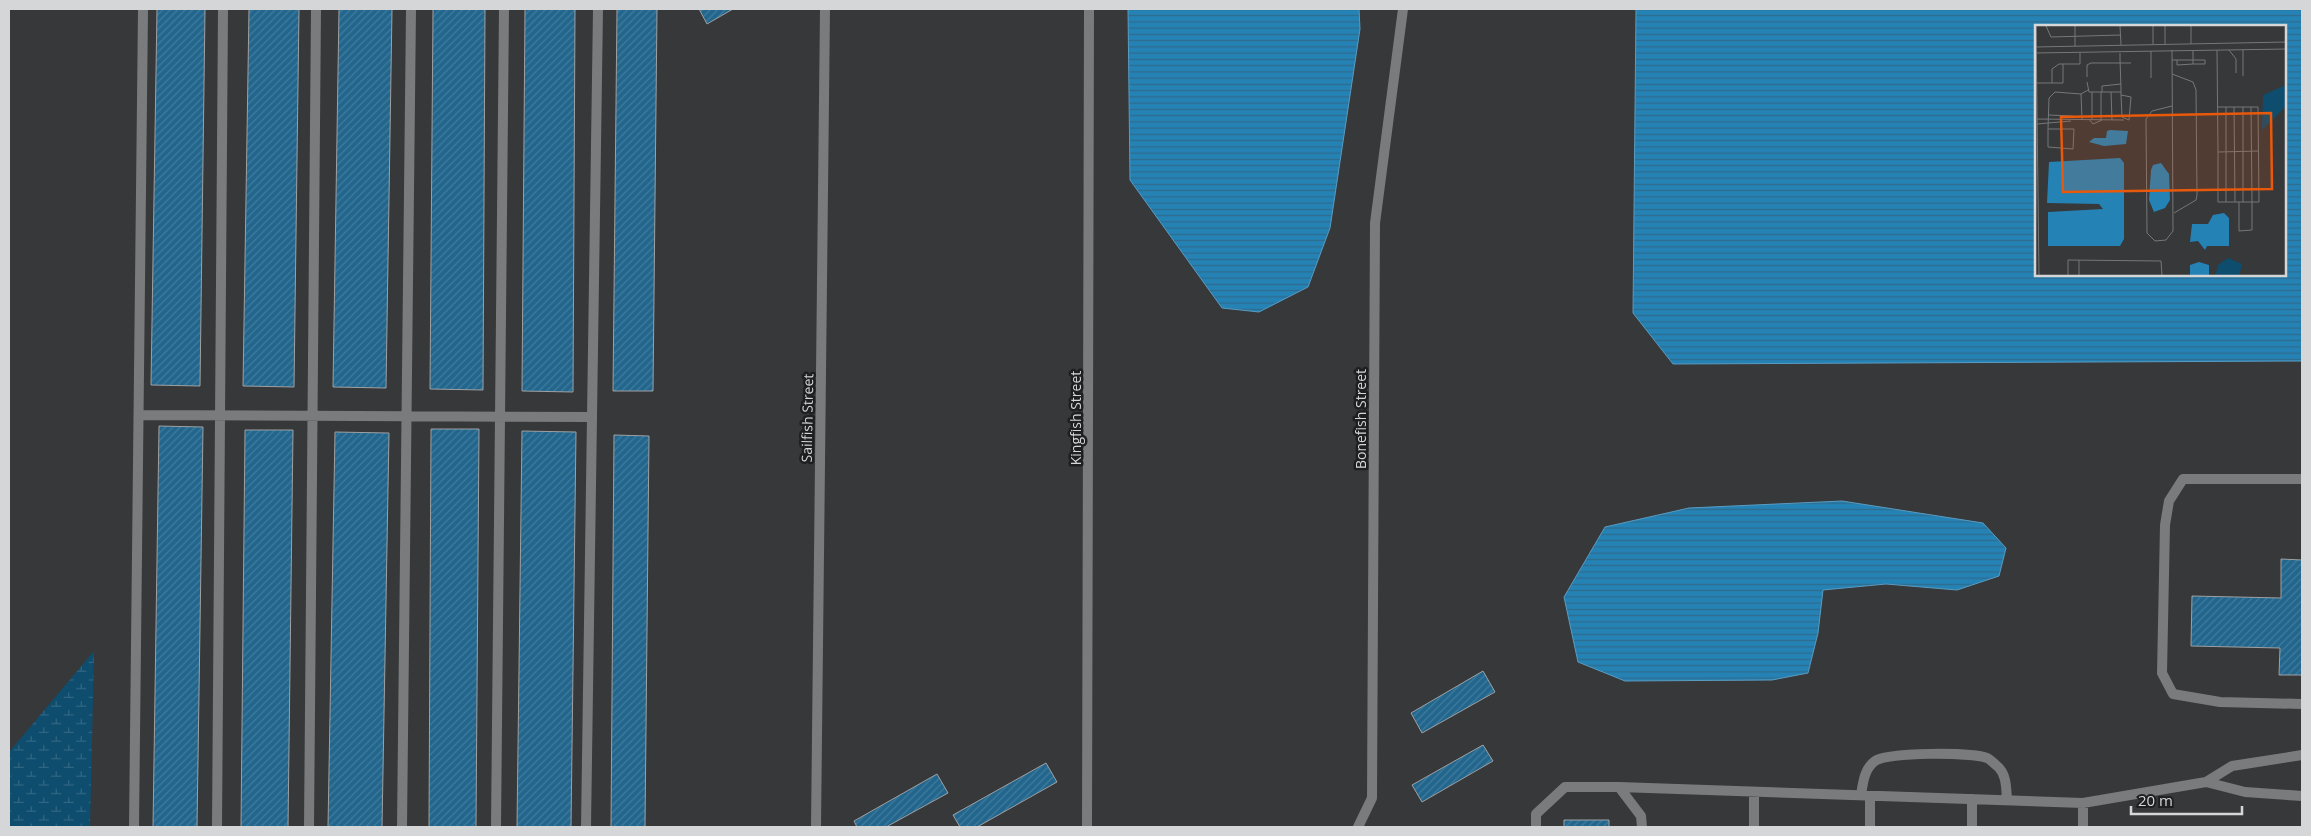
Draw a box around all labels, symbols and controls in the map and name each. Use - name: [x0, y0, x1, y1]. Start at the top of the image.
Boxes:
- inset map: [2035, 25, 2286, 276]
- street label: Bonefish Street: [1351, 369, 1370, 469]
- street label: Kingfish Street: [1066, 371, 1085, 465]
- street label: Sailfish Street: [797, 373, 817, 463]
- scale bar: [2131, 784, 2242, 816]
- text: 20 m: [2138, 790, 2173, 810]

